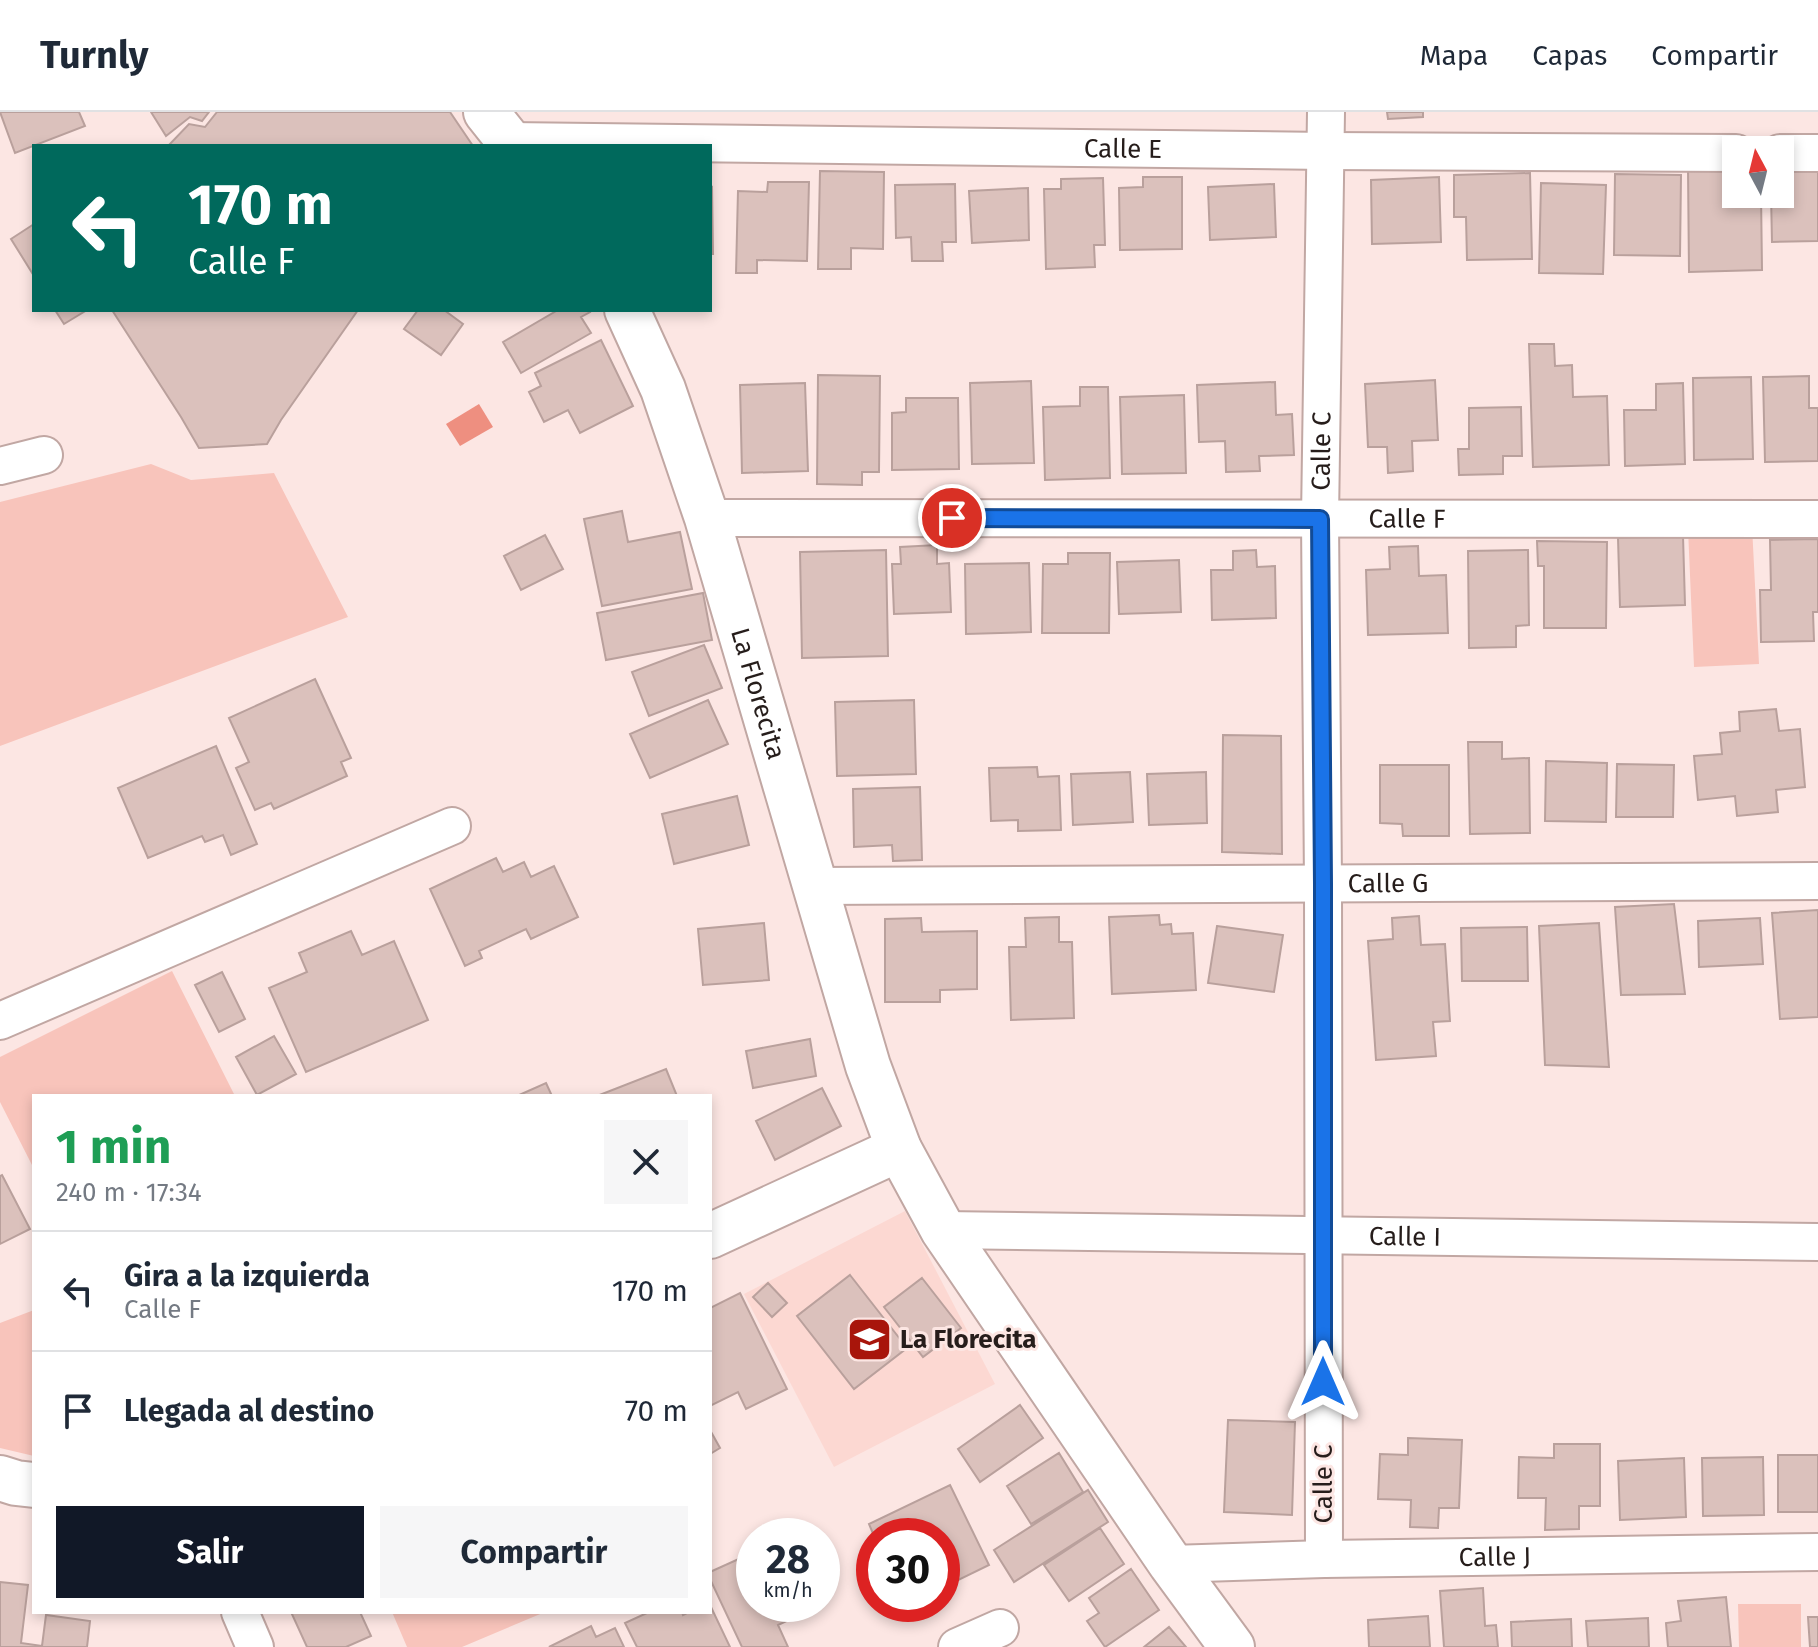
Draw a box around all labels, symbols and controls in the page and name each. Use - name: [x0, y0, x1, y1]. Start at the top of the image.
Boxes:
- text: Turnly: [40, 32, 149, 78]
- text: Mapa: [1420, 39, 1488, 72]
- text: Capas: [1532, 39, 1607, 72]
- text: Compartir: [1651, 39, 1778, 72]
- street label: Calle E: [1084, 133, 1162, 165]
- north arrow: [1722, 136, 1794, 208]
- map controls: [1722, 136, 1794, 208]
- text: 170 m: [188, 172, 333, 239]
- icon: left: [56, 176, 160, 280]
- text: Calle F: [188, 240, 295, 284]
- street label: Calle C: [1305, 411, 1338, 491]
- pin: [918, 484, 986, 552]
- icon: arrive: [930, 496, 974, 540]
- street label: Calle F: [1368, 504, 1446, 535]
- street label: La Florecita: [724, 624, 792, 763]
- street label: Calle G: [1348, 868, 1428, 899]
- text: 1 min: [56, 1118, 171, 1176]
- button: close: [604, 1120, 688, 1204]
- text: 240 m · 17:34: [56, 1177, 202, 1208]
- street label: Calle I: [1369, 1221, 1441, 1253]
- text: Gira a la izquierda: [124, 1258, 370, 1294]
- icon: left: [56, 1269, 100, 1313]
- text: 170 m: [612, 1273, 688, 1309]
- text: Calle F: [124, 1294, 201, 1325]
- school or university icon: La Florecita: [845, 1315, 893, 1363]
- place label: La Florecita: [900, 1324, 1036, 1355]
- position arrow: [1281, 1340, 1365, 1424]
- icon: arrive: [56, 1389, 100, 1433]
- text: Llegada al destino: [124, 1393, 374, 1429]
- text: 70 m: [625, 1393, 688, 1429]
- street label: Calle C: [1308, 1444, 1339, 1523]
- button: Salir: [56, 1506, 364, 1598]
- button: Compartir: [380, 1506, 688, 1598]
- speed limit sign: 30: [856, 1518, 960, 1622]
- text: 28: [766, 1536, 810, 1584]
- street label: Calle J: [1459, 1541, 1531, 1573]
- text: km/h: [763, 1578, 813, 1602]

